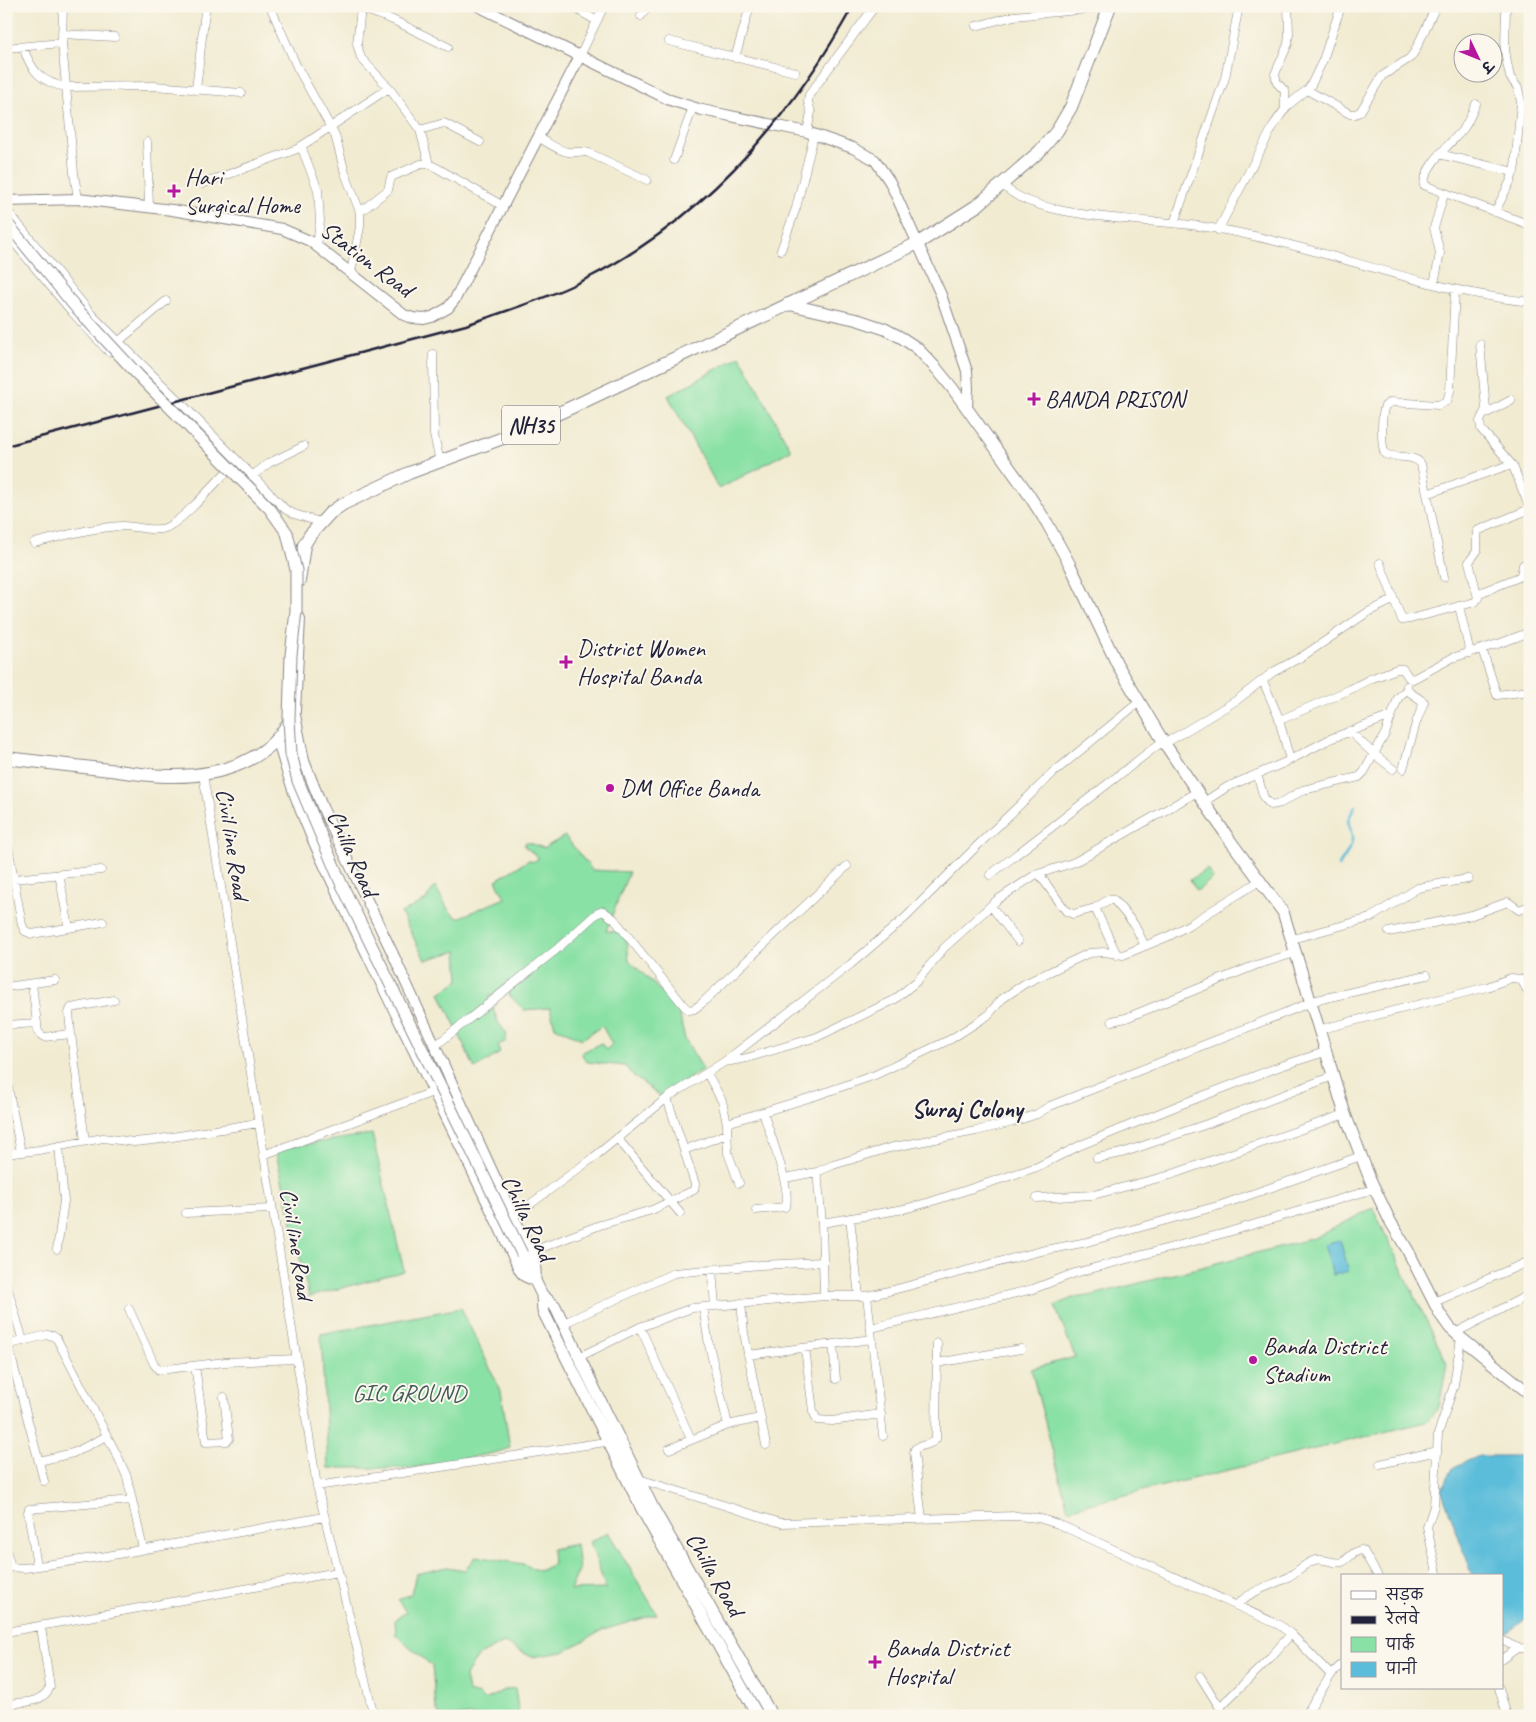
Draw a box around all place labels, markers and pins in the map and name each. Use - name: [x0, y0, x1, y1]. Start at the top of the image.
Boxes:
- place label: Hari Surgical Home: [185, 162, 302, 220]
- marker: Hari Surgical Home: [167, 184, 181, 198]
- place label: BANDA PRISON: [1045, 384, 1188, 414]
- marker: BANDA PRISON: [1027, 392, 1041, 406]
- place label: District Women Hospital Banda: [577, 633, 706, 691]
- marker: District Women Hospital Banda: [559, 655, 573, 669]
- place label: DM Office Banda: [620, 773, 761, 803]
- marker: DM Office Banda: [604, 782, 616, 794]
- place label: Banda District Stadium: [1263, 1331, 1388, 1389]
- marker: Banda District Stadium: [1247, 1354, 1259, 1366]
- place label: Banda District Hospital: [886, 1633, 1011, 1691]
- marker: Banda District Hospital: [868, 1655, 882, 1669]

